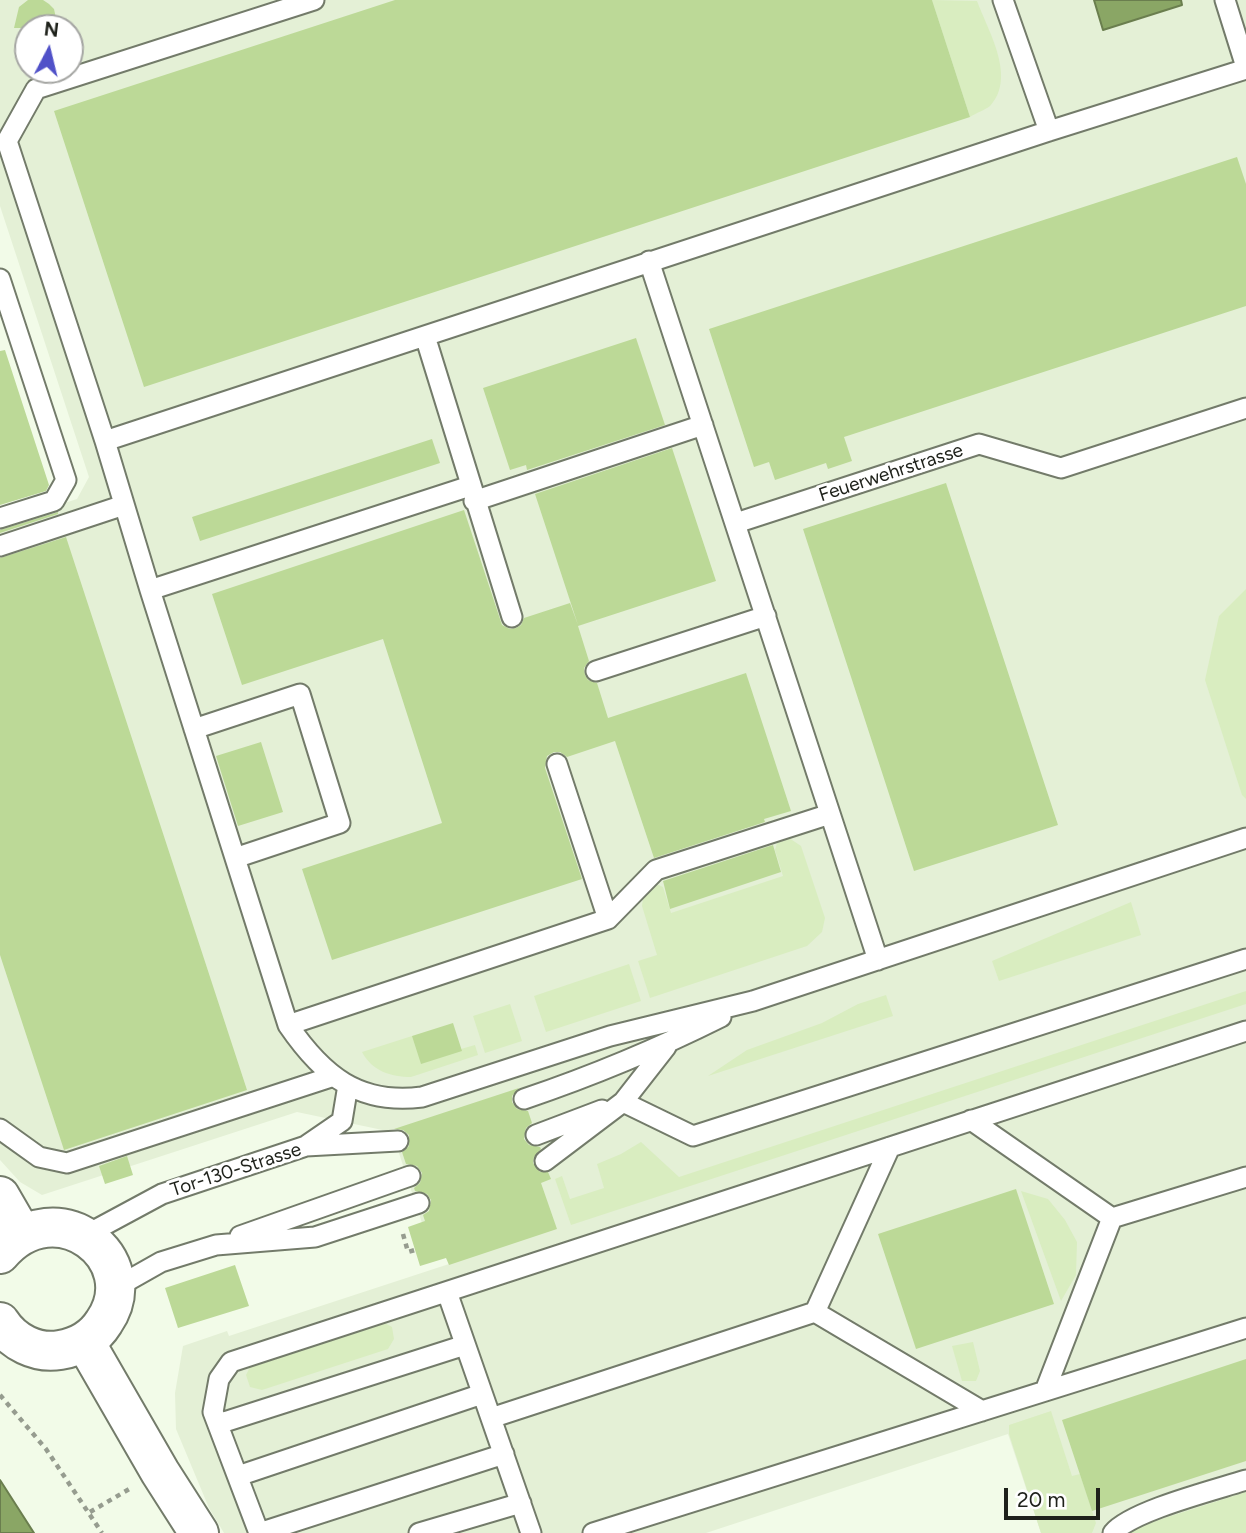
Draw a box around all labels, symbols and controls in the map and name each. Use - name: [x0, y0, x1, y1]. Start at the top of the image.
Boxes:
- north arrow: [14, 14, 84, 84]
- text: N: [43, 17, 60, 42]
- street label: Feuerwehrstrasse: [816, 439, 966, 507]
- street label: Tor-130-Strasse: [168, 1138, 304, 1202]
- scale bar: [1008, 1474, 1104, 1518]
- text: 20 m: [1017, 1487, 1065, 1512]

